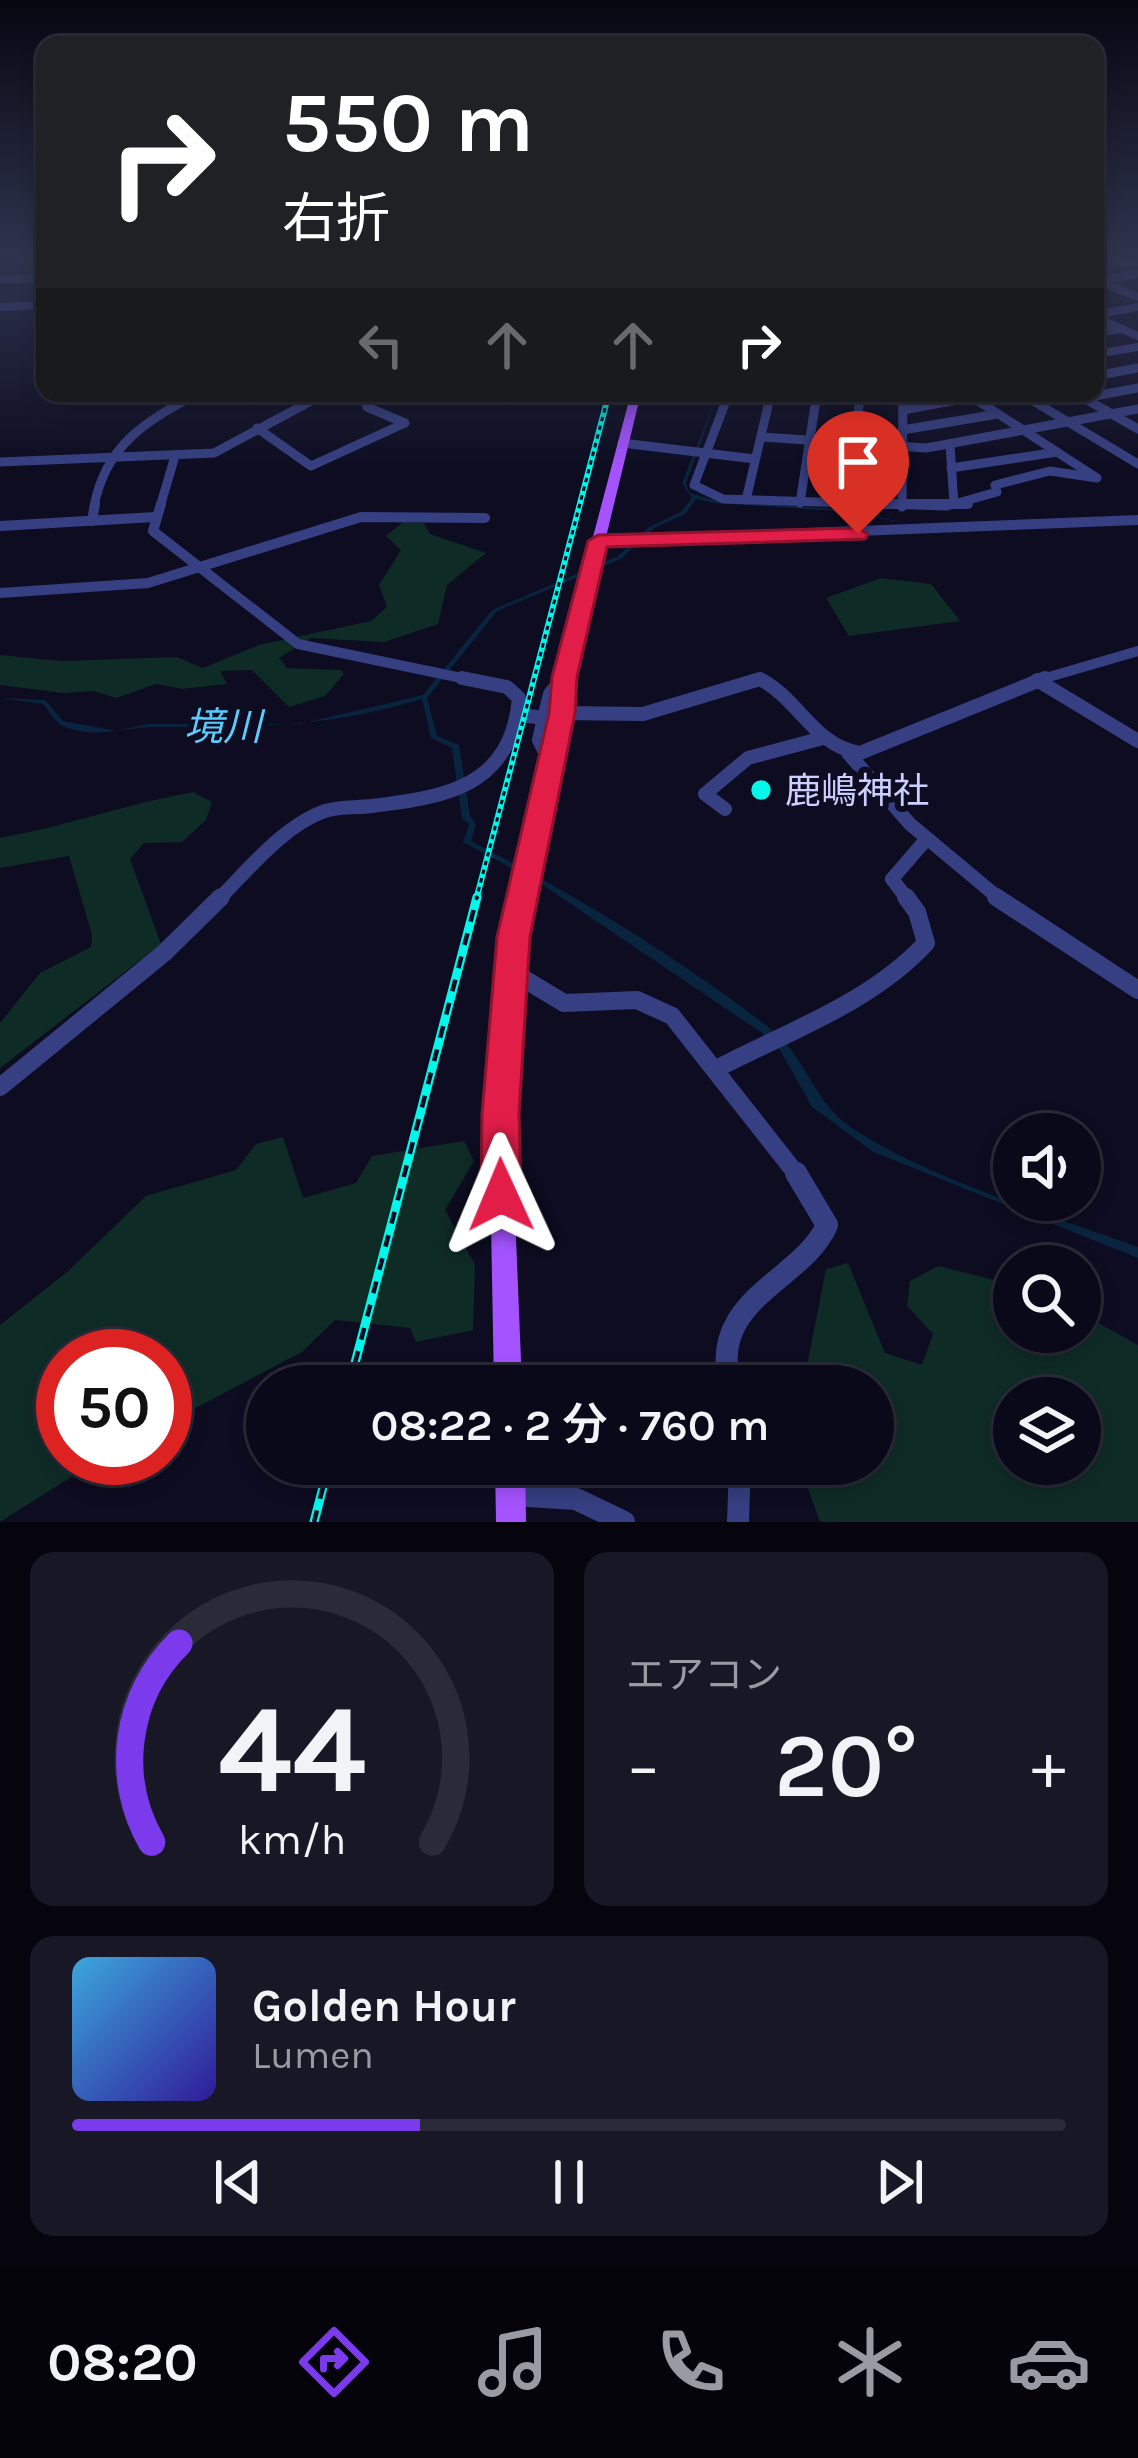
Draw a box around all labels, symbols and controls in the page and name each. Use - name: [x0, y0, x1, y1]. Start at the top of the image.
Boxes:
- text: 550 m: [282, 74, 534, 172]
- icon: right: [84, 84, 240, 240]
- text: 右折: [282, 187, 390, 251]
- icon: left: [348, 312, 414, 378]
- icon: ahead: [474, 312, 540, 378]
- icon: ahead: [600, 312, 666, 378]
- icon: right: [726, 312, 792, 378]
- pin: [807, 411, 909, 534]
- icon: arrive: [825, 429, 891, 495]
- water label: 境川: [184, 704, 266, 750]
- place label: 鹿嶋神社: [785, 770, 929, 812]
- marker: 鹿嶋神社: [748, 777, 774, 803]
- map controls: [993, 1113, 1101, 1485]
- button: sound: [993, 1113, 1101, 1221]
- position arrow: [438, 1132, 564, 1258]
- button: search: [993, 1245, 1101, 1353]
- speed limit sign: 50: [36, 1329, 192, 1485]
- button: layers: [993, 1377, 1101, 1485]
- text: 08:22 · 2 分 · 760 m: [370, 1399, 770, 1451]
- text: エアコン: [626, 1652, 782, 1698]
- text: 44: [218, 1677, 366, 1822]
- text: 20°: [774, 1713, 918, 1819]
- text: −: [626, 1727, 661, 1805]
- text: +: [1031, 1727, 1066, 1805]
- text: km/h: [238, 1815, 346, 1865]
- text: Golden Hour: [252, 1980, 516, 2032]
- text: Lumen: [252, 2032, 374, 2078]
- icon: previous: [205, 2149, 271, 2215]
- icon: pause: [536, 2149, 602, 2215]
- icon: next: [867, 2149, 933, 2215]
- icon: directions: [292, 2320, 376, 2404]
- icon: music: [471, 2320, 555, 2404]
- icon: phone: [649, 2320, 733, 2404]
- icon: climate: [828, 2320, 912, 2404]
- icon: car: [1007, 2320, 1091, 2404]
- text: 08:20: [47, 2330, 198, 2394]

